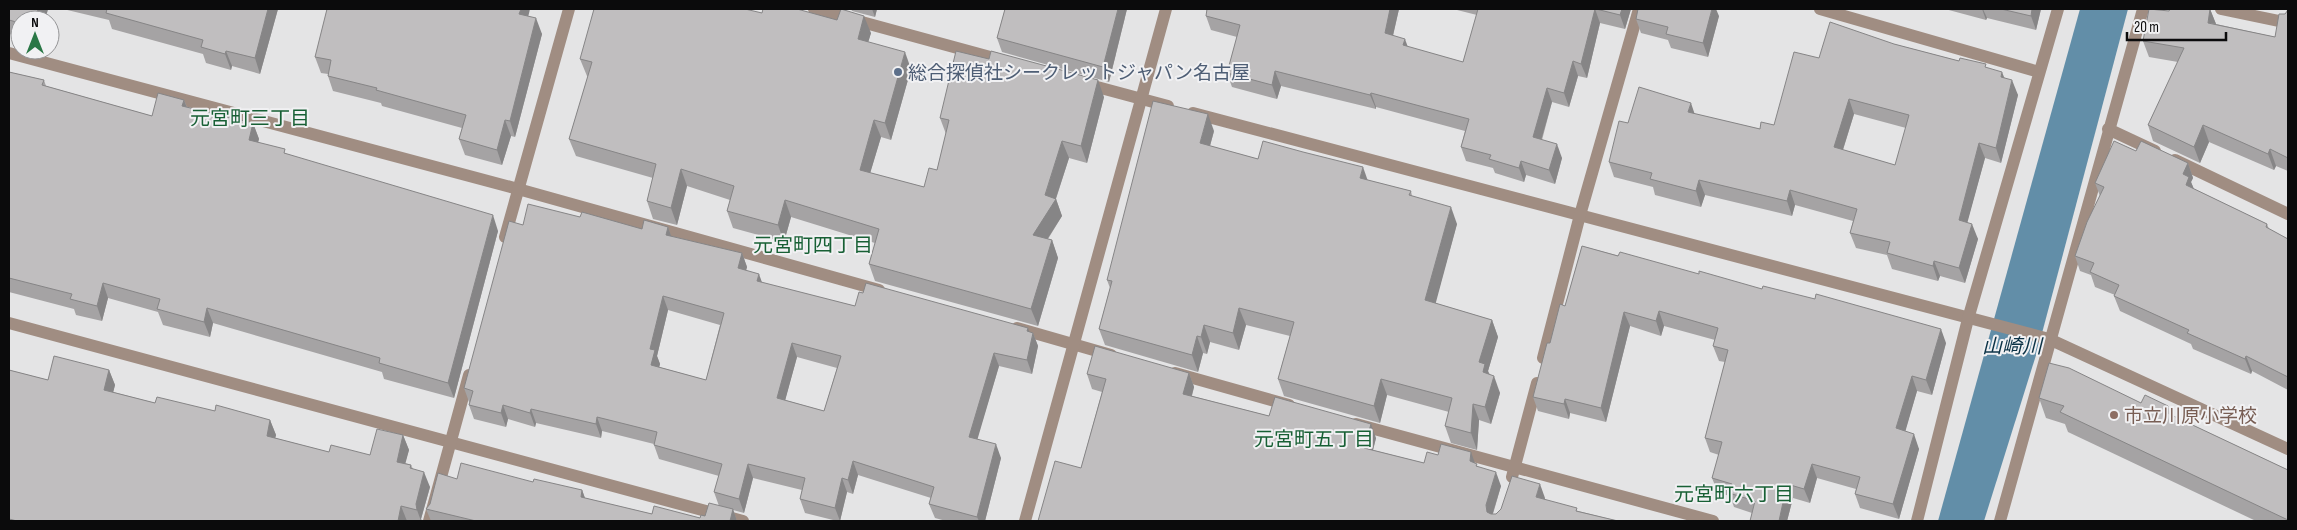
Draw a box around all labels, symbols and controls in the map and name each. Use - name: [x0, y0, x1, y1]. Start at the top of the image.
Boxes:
- north arrow: [10, 10, 60, 60]
- scale bar: [2127, 10, 2226, 42]
- text: N: [31, 14, 39, 31]
- text: 20 m: [2134, 18, 2159, 37]
- place label: 総合探偵社シークレットジャパン名古屋: [908, 62, 1250, 85]
- marker: 総合探偵社シークレットジャパン名古屋: [892, 66, 904, 78]
- district label: 元宮町三丁目: [190, 107, 310, 131]
- district label: 元宮町四丁目: [753, 234, 873, 258]
- water label: 山崎川: [1982, 335, 2044, 359]
- place label: 市立川原小学校: [2124, 405, 2257, 428]
- marker: 市立川原小学校: [2108, 409, 2120, 421]
- district label: 元宮町五丁目: [1254, 428, 1374, 452]
- district label: 元宮町六丁目: [1674, 483, 1794, 507]

